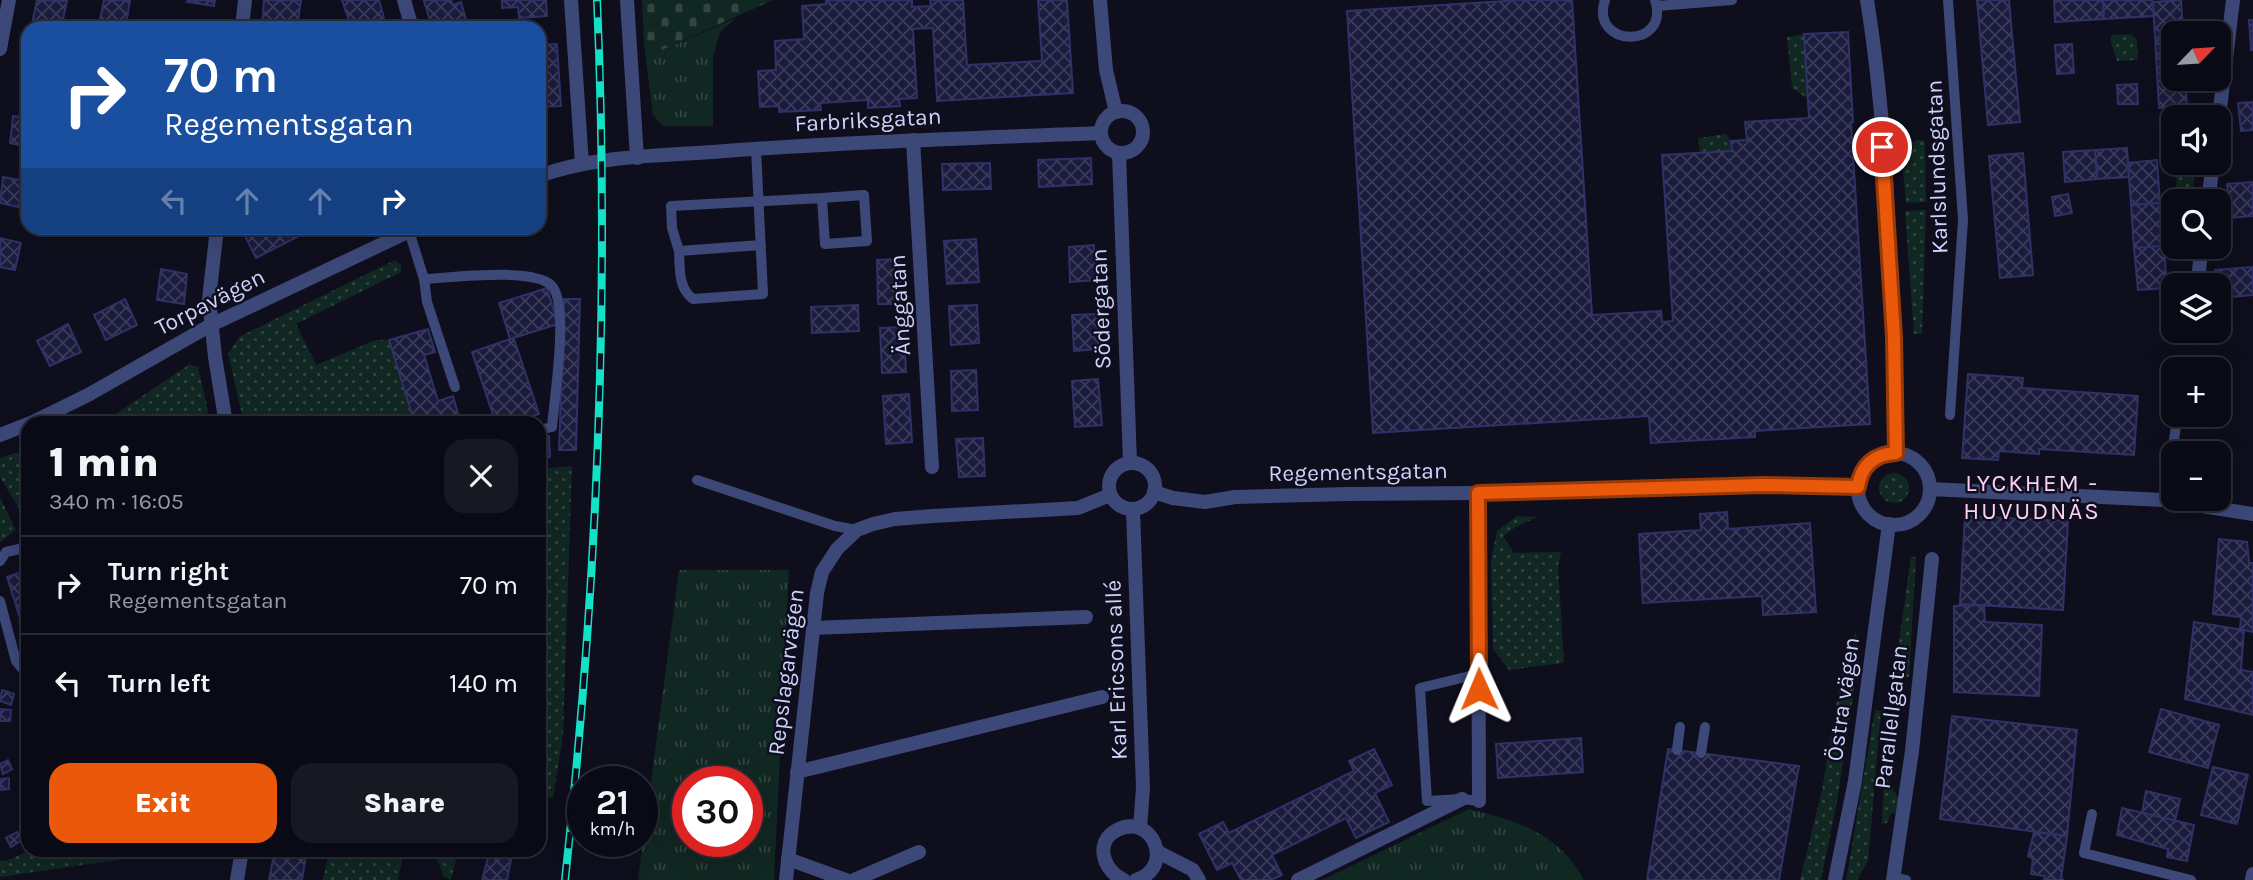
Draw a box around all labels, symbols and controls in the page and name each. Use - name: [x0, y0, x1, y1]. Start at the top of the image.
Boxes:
- north arrow: [2161, 21, 2231, 91]
- map controls: [2161, 21, 2231, 511]
- text: 70 m: [164, 47, 278, 104]
- icon: right: [49, 49, 140, 140]
- street label: Karlslundsgatan: [1920, 79, 1954, 255]
- street label: Farbriksgatan: [794, 103, 942, 137]
- button: sound: [2161, 105, 2231, 175]
- text: Regementsgatan: [164, 106, 414, 143]
- pin: [1852, 117, 1912, 177]
- icon: arrive: [1863, 128, 1901, 166]
- icon: left: [155, 182, 193, 220]
- icon: ahead: [228, 182, 266, 220]
- icon: ahead: [301, 182, 339, 220]
- icon: right: [374, 182, 412, 220]
- button: search: [2161, 189, 2231, 259]
- street label: Södergatan: [1085, 248, 1117, 370]
- street label: Änggatan: [884, 254, 916, 356]
- street label: Torpavägen: [151, 263, 269, 341]
- button: layers: [2161, 273, 2231, 343]
- button: +: [2161, 357, 2231, 427]
- text: 1 min: [49, 437, 159, 487]
- button: close: [444, 439, 518, 513]
- button: −: [2161, 441, 2231, 511]
- street label: Regementsgatan: [1268, 457, 1448, 487]
- district label: LYCKHEM - HUVUDNÄS: [1963, 469, 2101, 525]
- text: 340 m · 16:05: [49, 488, 184, 515]
- text: Turn right: [108, 556, 229, 587]
- icon: right: [49, 566, 87, 604]
- text: 70 m: [460, 570, 518, 601]
- street label: Karl Ericsons allé: [1099, 579, 1133, 761]
- text: Regementsgatan: [108, 587, 287, 614]
- street label: Repslagarvägen: [762, 587, 810, 757]
- street label: Östra vägen: [1821, 635, 1865, 763]
- street label: Parallellgatan: [1869, 644, 1913, 790]
- position arrow: [1442, 652, 1516, 726]
- icon: left: [49, 664, 87, 702]
- text: Turn left: [108, 668, 210, 699]
- text: 140 m: [449, 668, 518, 699]
- button: Exit: [49, 763, 277, 843]
- button: Share: [291, 763, 518, 843]
- speed limit sign: 30: [672, 766, 763, 857]
- text: 21: [596, 782, 629, 823]
- text: km/h: [590, 818, 635, 840]

